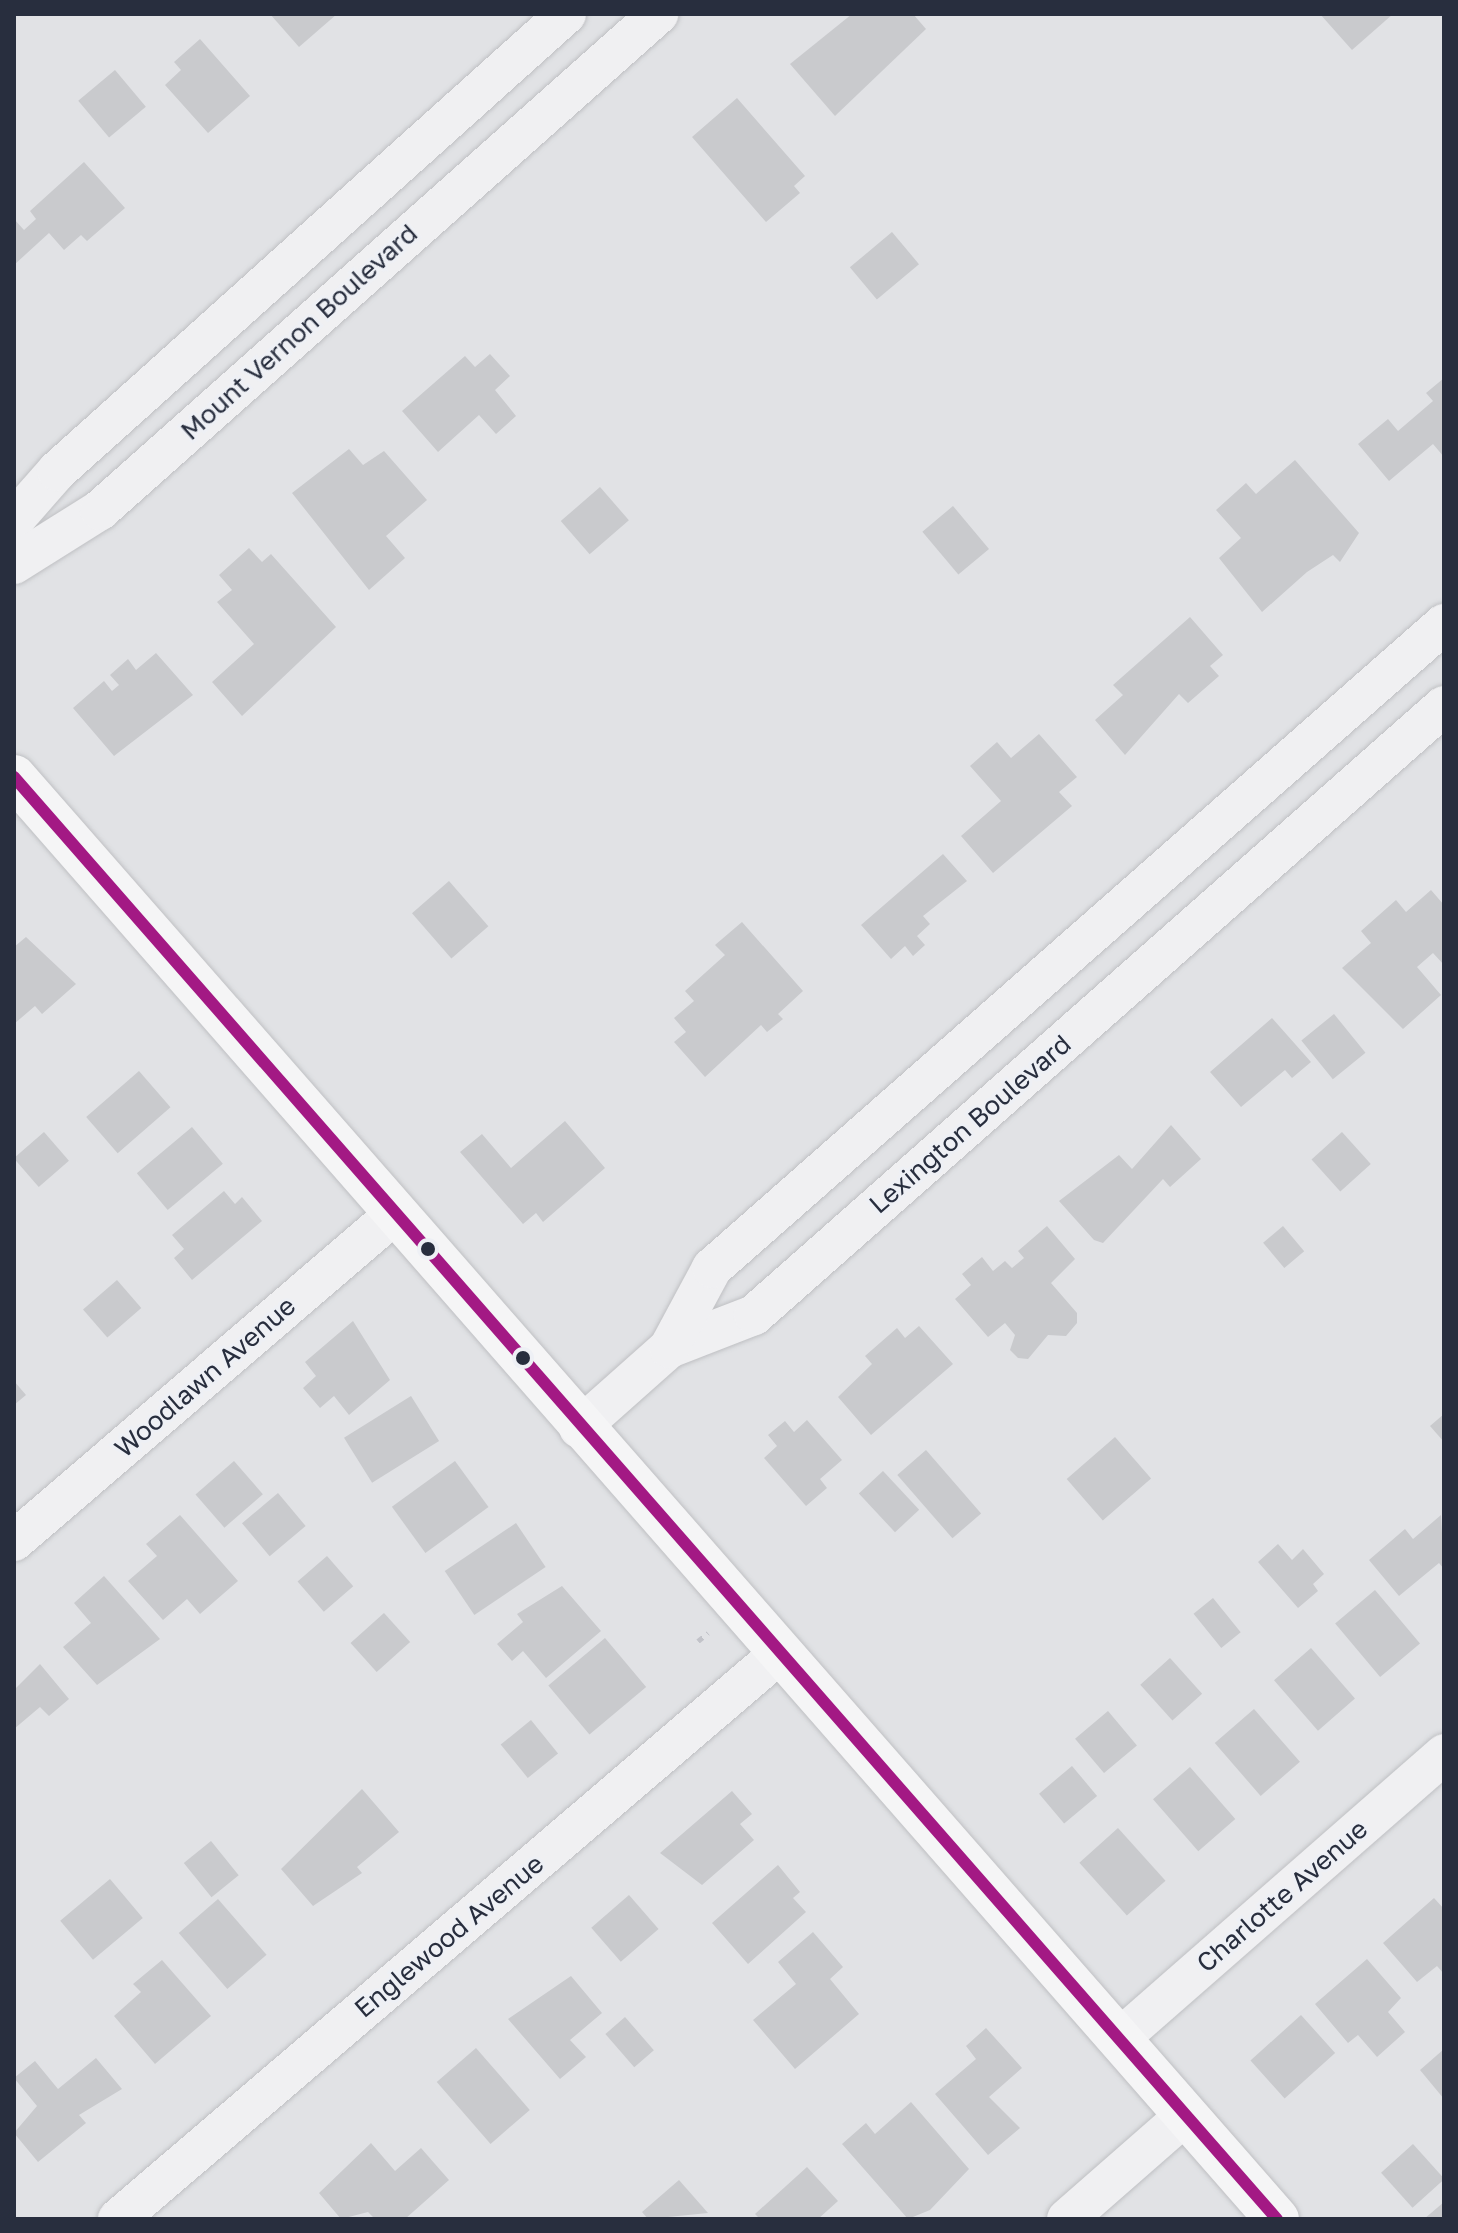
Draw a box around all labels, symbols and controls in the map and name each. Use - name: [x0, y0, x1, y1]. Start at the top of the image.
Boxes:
- street label: Mount Vernon Boulevard: [174, 218, 424, 446]
- street label: Lexington Boulevard: [863, 1028, 1077, 1220]
- unlabelled marker: [420, 1241, 436, 1257]
- street label: Woodlawn Avenue: [108, 1290, 302, 1464]
- unlabelled marker: [515, 1350, 531, 1366]
- street label: Charlotte Avenue: [1190, 1813, 1374, 1979]
- street label: Englewood Avenue: [348, 1848, 550, 2024]

